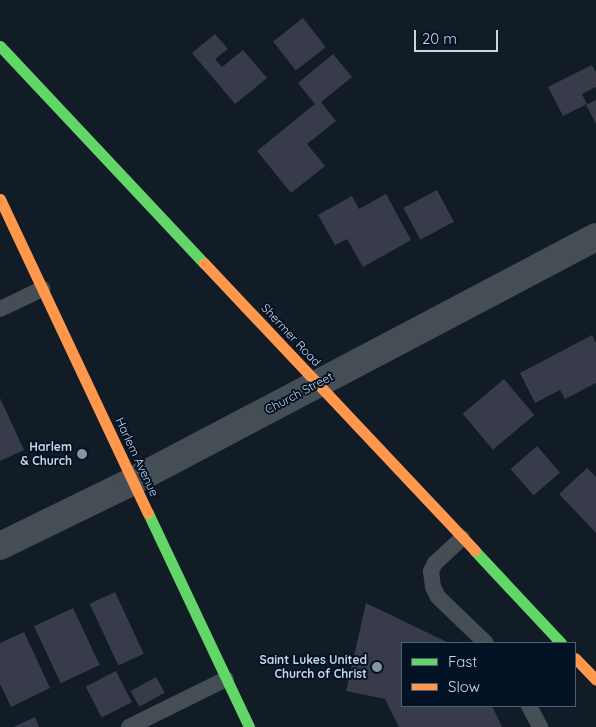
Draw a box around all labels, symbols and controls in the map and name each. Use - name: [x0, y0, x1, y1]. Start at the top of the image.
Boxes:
- scale bar: [416, 20, 500, 52]
- text: 20 m: [422, 29, 457, 48]
- street label: Shermer Road: [258, 301, 324, 369]
- street label: Church Street: [263, 369, 335, 417]
- street label: Harlem Avenue: [112, 415, 162, 499]
- place label: Harlem & Church: [20, 440, 72, 468]
- marker: Harlem & Church: [76, 448, 88, 460]
- legend: [401, 642, 576, 707]
- text: Fast: [448, 652, 477, 671]
- place label: Saint Lukes United Church of Christ: [260, 653, 367, 681]
- marker: Saint Lukes United Church of Christ: [371, 661, 383, 673]
- text: Slow: [448, 677, 480, 696]

